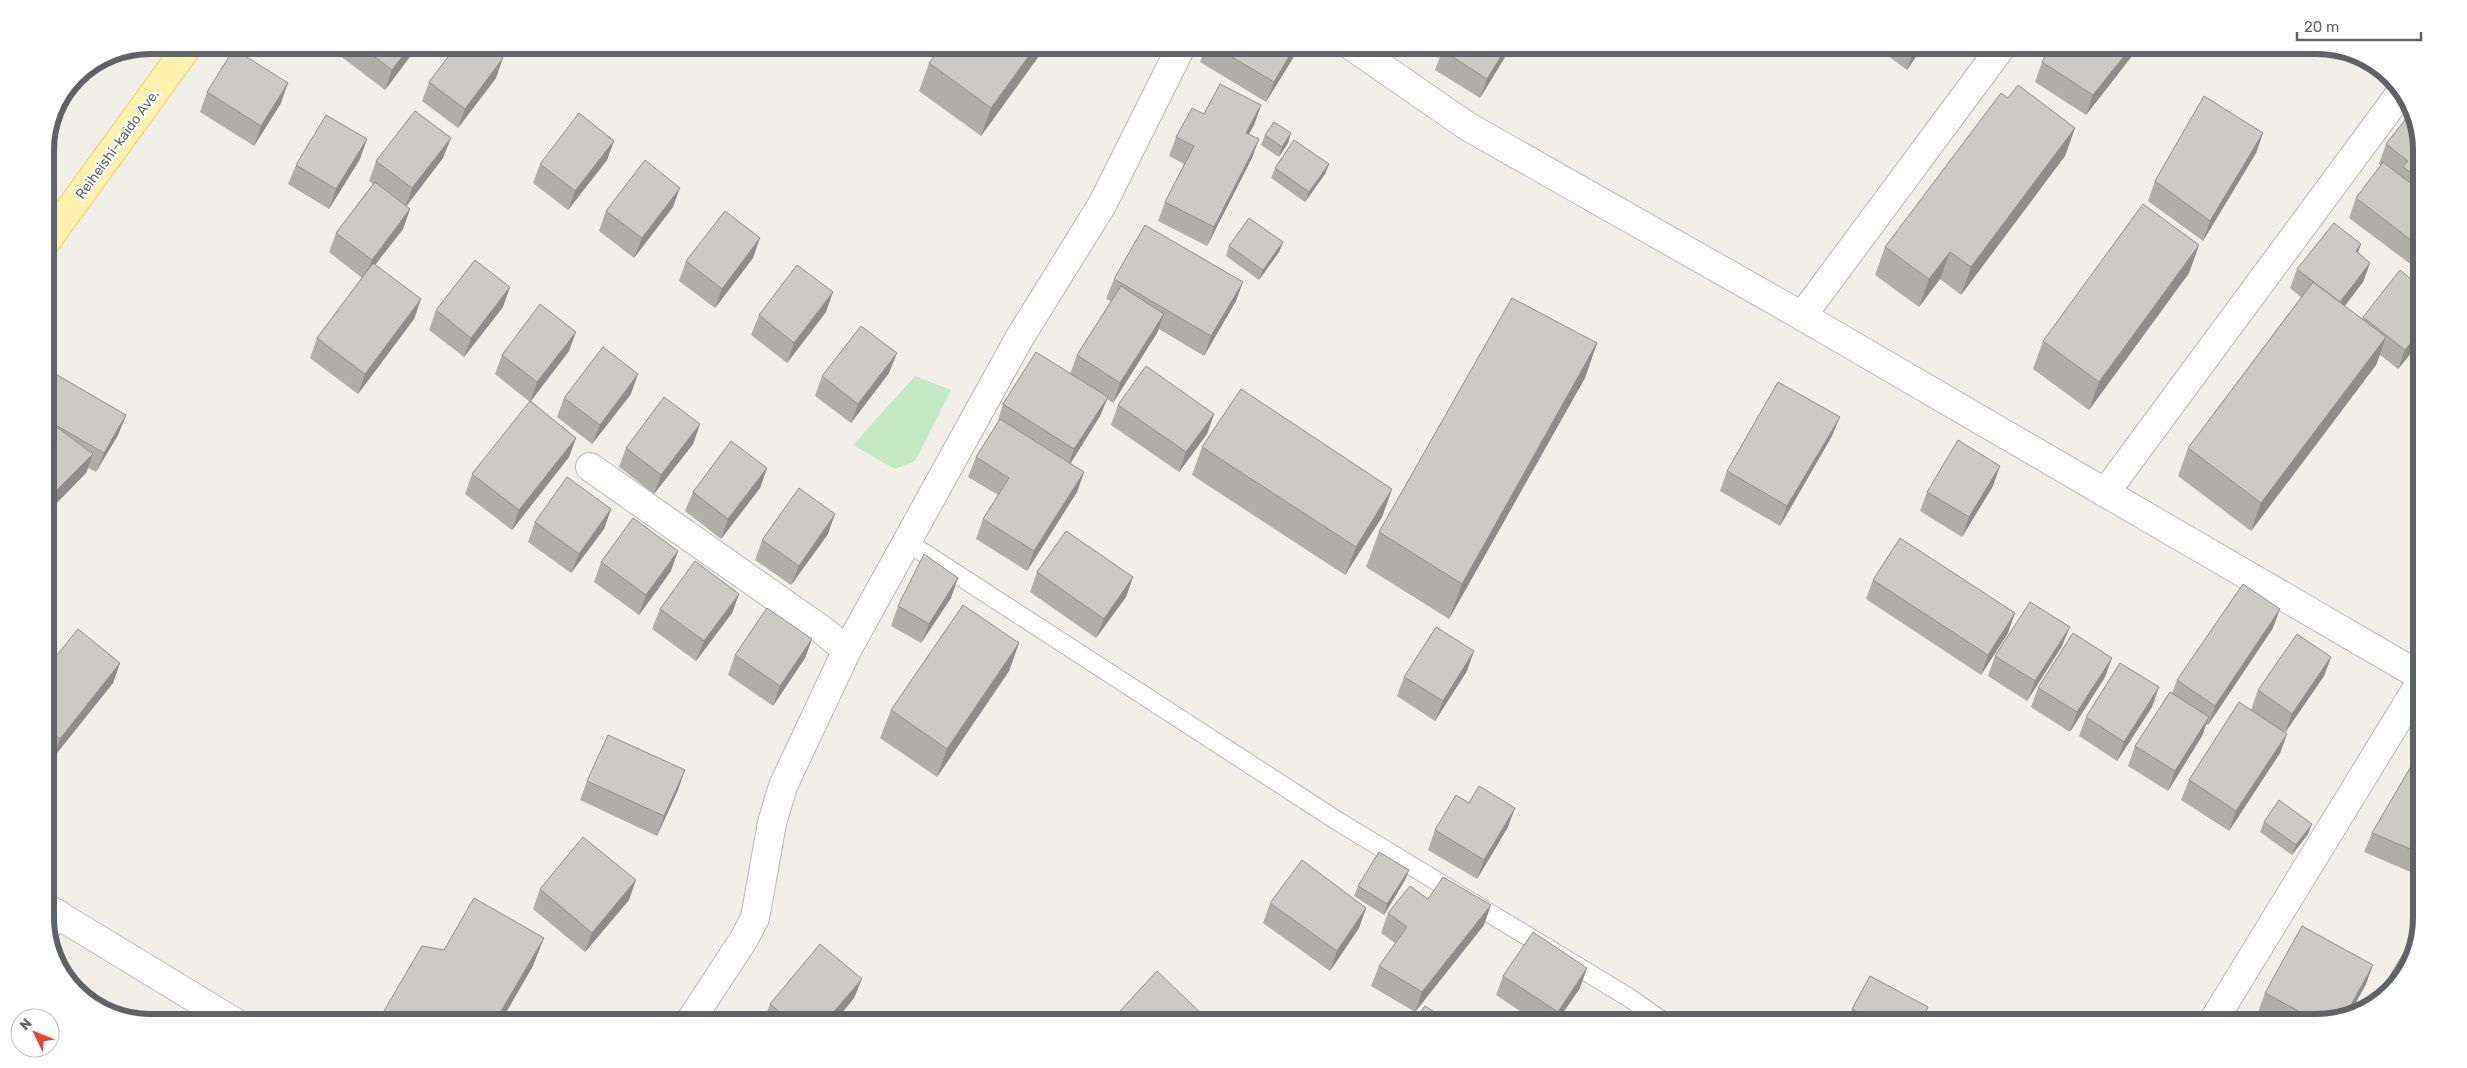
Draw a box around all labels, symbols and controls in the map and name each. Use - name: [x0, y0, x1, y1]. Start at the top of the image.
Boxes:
- scale bar: [2297, 10, 2421, 42]
- text: 20 m: [2304, 18, 2339, 36]
- street label: Reiheishi-kaido Ave.: [72, 86, 163, 202]
- north arrow: [10, 1008, 60, 1058]
- text: N: [16, 1015, 36, 1034]

